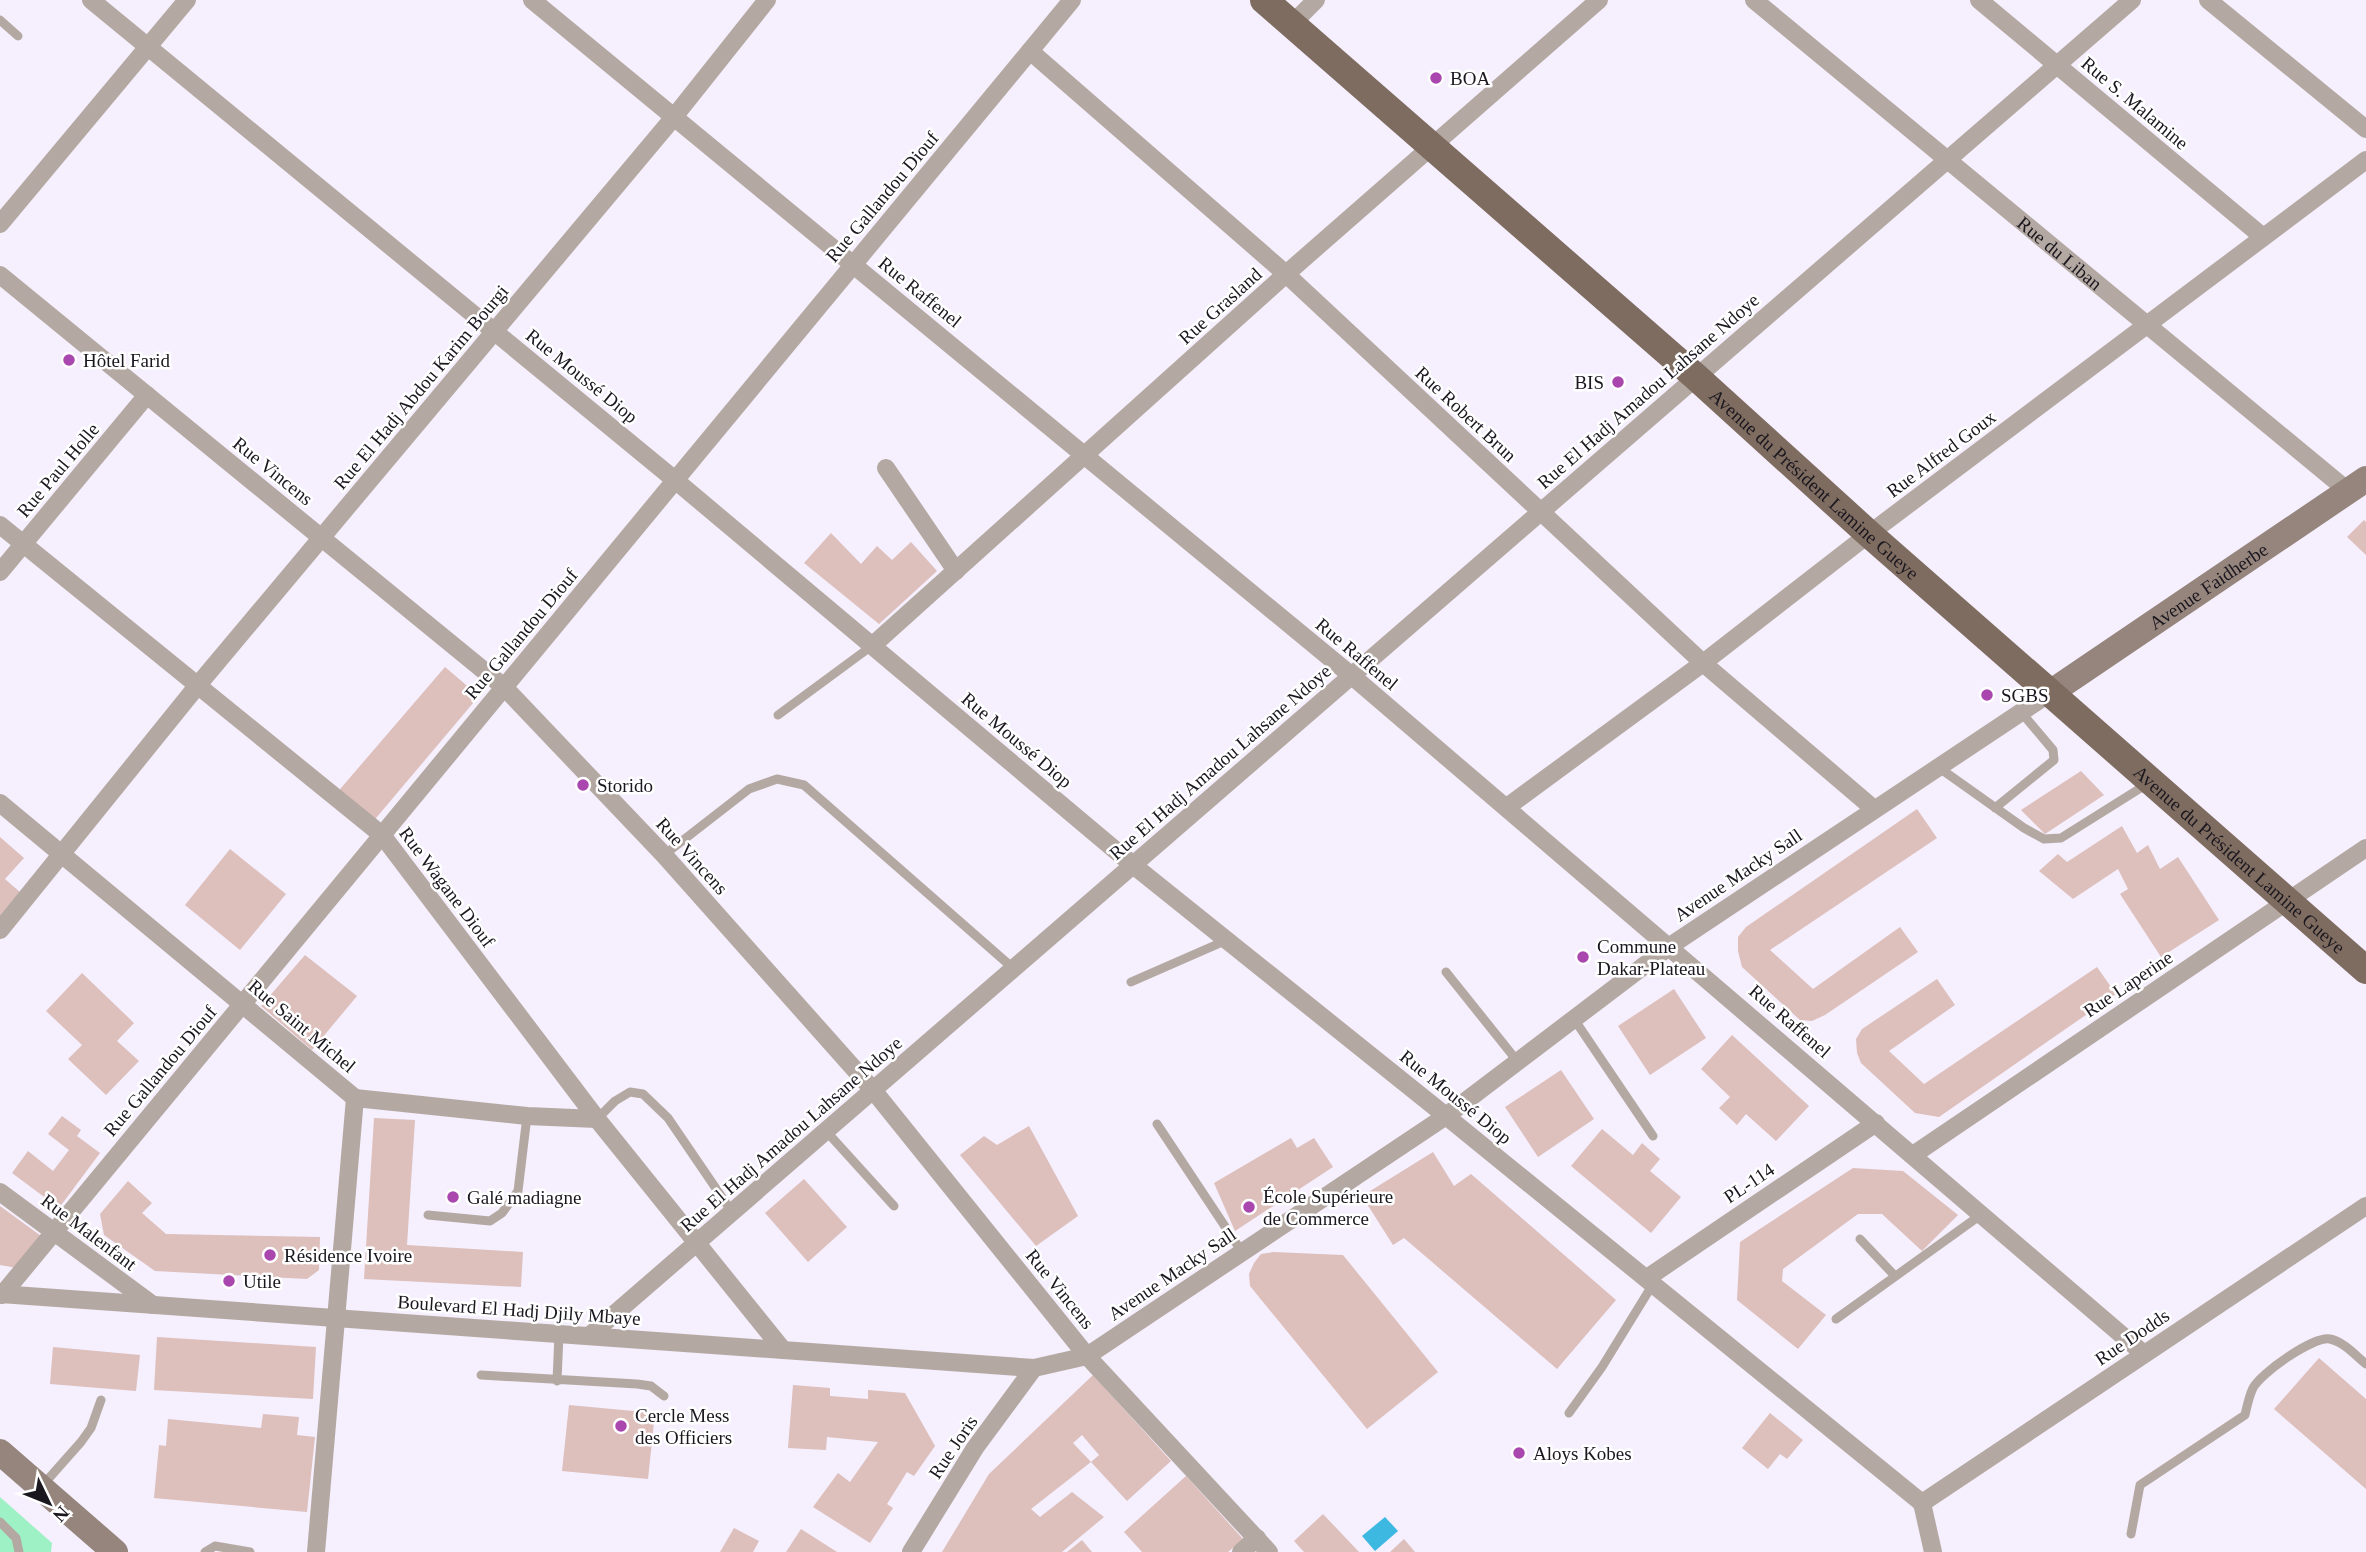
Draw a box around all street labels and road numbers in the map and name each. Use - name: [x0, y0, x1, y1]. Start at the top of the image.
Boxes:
- street label: Rue S. Malamine: [2078, 52, 2192, 154]
- street label: Rue Gallandou Diouf: [821, 127, 943, 266]
- street label: Rue du Liban: [2013, 212, 2107, 294]
- street label: Rue Raffenel: [874, 252, 966, 332]
- street label: Rue Grasland: [1174, 263, 1266, 349]
- street label: Rue El Hadj Abdou Karim Bourgi: [329, 281, 513, 493]
- street label: Rue El Hadj Amadou Lahsane Ndoye: [1533, 289, 1763, 493]
- street label: Rue Moussé Diop: [522, 325, 642, 427]
- street label: Rue Robert Brun: [1411, 362, 1521, 466]
- street label: Avenue du Président Lamine Gueye: [1706, 384, 1923, 583]
- street label: Rue Alfred Goux: [1882, 406, 2000, 502]
- street label: Rue Paul Holle: [13, 419, 103, 521]
- street label: Rue Vincens: [229, 433, 317, 509]
- street label: Avenue Faidherbe: [2145, 538, 2271, 633]
- street label: Rue Gallandou Diouf: [460, 564, 582, 703]
- street label: Rue Raffenel: [1312, 614, 1402, 694]
- street label: Rue El Hadj Amadou Lahsane Ndoye: [1105, 660, 1335, 864]
- street label: Rue Moussé Diop: [958, 688, 1076, 792]
- street label: Avenue du Président Lamine Gueye: [2130, 761, 2350, 957]
- street label: Rue Vincens: [652, 813, 732, 899]
- street label: Rue Wagane Diouf: [395, 823, 499, 952]
- street label: Avenue Macky Sall: [1670, 824, 1806, 926]
- street label: Rue Laperine: [2079, 947, 2177, 1021]
- street label: Rue Saint Michel: [244, 975, 360, 1077]
- street label: Rue Raffenel: [1745, 980, 1835, 1062]
- street label: Rue Gallandou Diouf: [99, 1001, 221, 1140]
- street label: Rue El Hadj Amadou Lahsane Ndoye: [676, 1032, 906, 1236]
- street label: Rue Moussé Diop: [1396, 1046, 1516, 1148]
- street label: PL-114: [1720, 1158, 1779, 1207]
- street label: Rue Malenfant: [37, 1189, 141, 1275]
- street label: Avenue Macky Sall: [1104, 1223, 1240, 1325]
- street label: Rue Vincens: [1022, 1245, 1098, 1333]
- street label: Boulevard El Hadj Djily Mbaye: [397, 1291, 641, 1329]
- street label: Rue Dodds: [2091, 1305, 2173, 1369]
- street label: Rue Joris: [924, 1412, 982, 1482]

